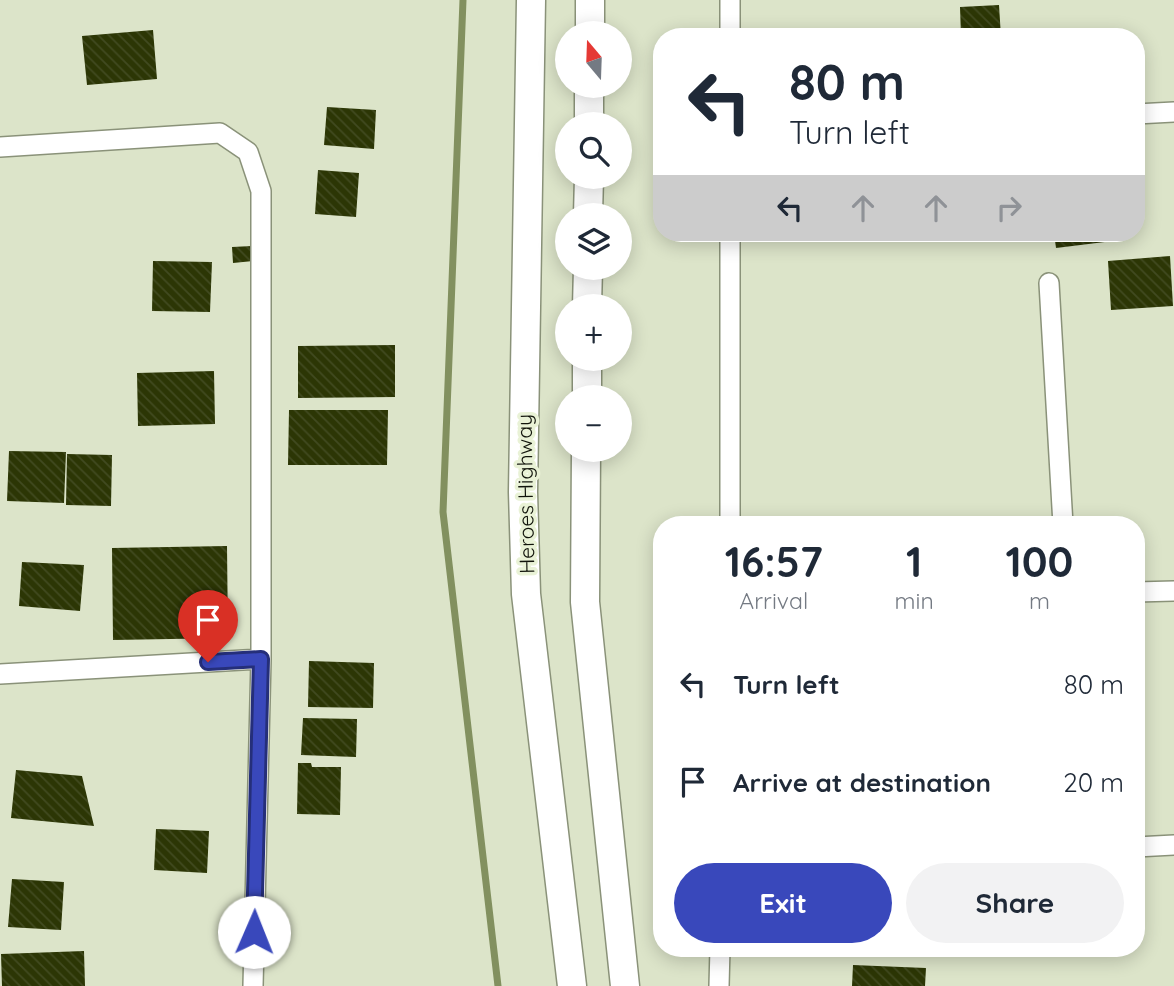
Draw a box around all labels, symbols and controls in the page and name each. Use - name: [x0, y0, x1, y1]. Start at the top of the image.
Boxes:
- north arrow: [555, 21, 632, 98]
- map controls: [555, 21, 632, 462]
- text: 80 m: [789, 51, 905, 112]
- icon: left: [674, 56, 765, 147]
- button: search: [555, 112, 632, 189]
- text: Turn left: [789, 112, 910, 152]
- icon: left: [771, 189, 809, 227]
- icon: ahead: [844, 189, 882, 227]
- icon: ahead: [917, 189, 955, 227]
- icon: right: [990, 189, 1028, 227]
- button: layers: [555, 203, 632, 280]
- button: +: [555, 294, 632, 371]
- button: −: [555, 385, 632, 462]
- street label: Heroes Highway: [511, 414, 539, 574]
- text: 16:57: [725, 535, 823, 588]
- text: 1: [906, 535, 922, 588]
- text: 100: [1005, 535, 1073, 588]
- text: Arrival: [739, 586, 808, 615]
- text: min: [895, 586, 934, 615]
- text: m: [1029, 586, 1050, 615]
- pin: [178, 590, 238, 662]
- icon: arrive: [189, 601, 227, 639]
- icon: left: [674, 665, 712, 703]
- text: Turn left: [733, 668, 840, 701]
- text: 80 m: [1064, 668, 1124, 701]
- icon: arrive: [674, 763, 712, 801]
- text: Arrive at destination: [733, 766, 991, 799]
- text: 20 m: [1063, 766, 1124, 799]
- button: Exit: [674, 863, 892, 943]
- button: Share: [906, 863, 1124, 943]
- position arrow: [217, 895, 291, 969]

